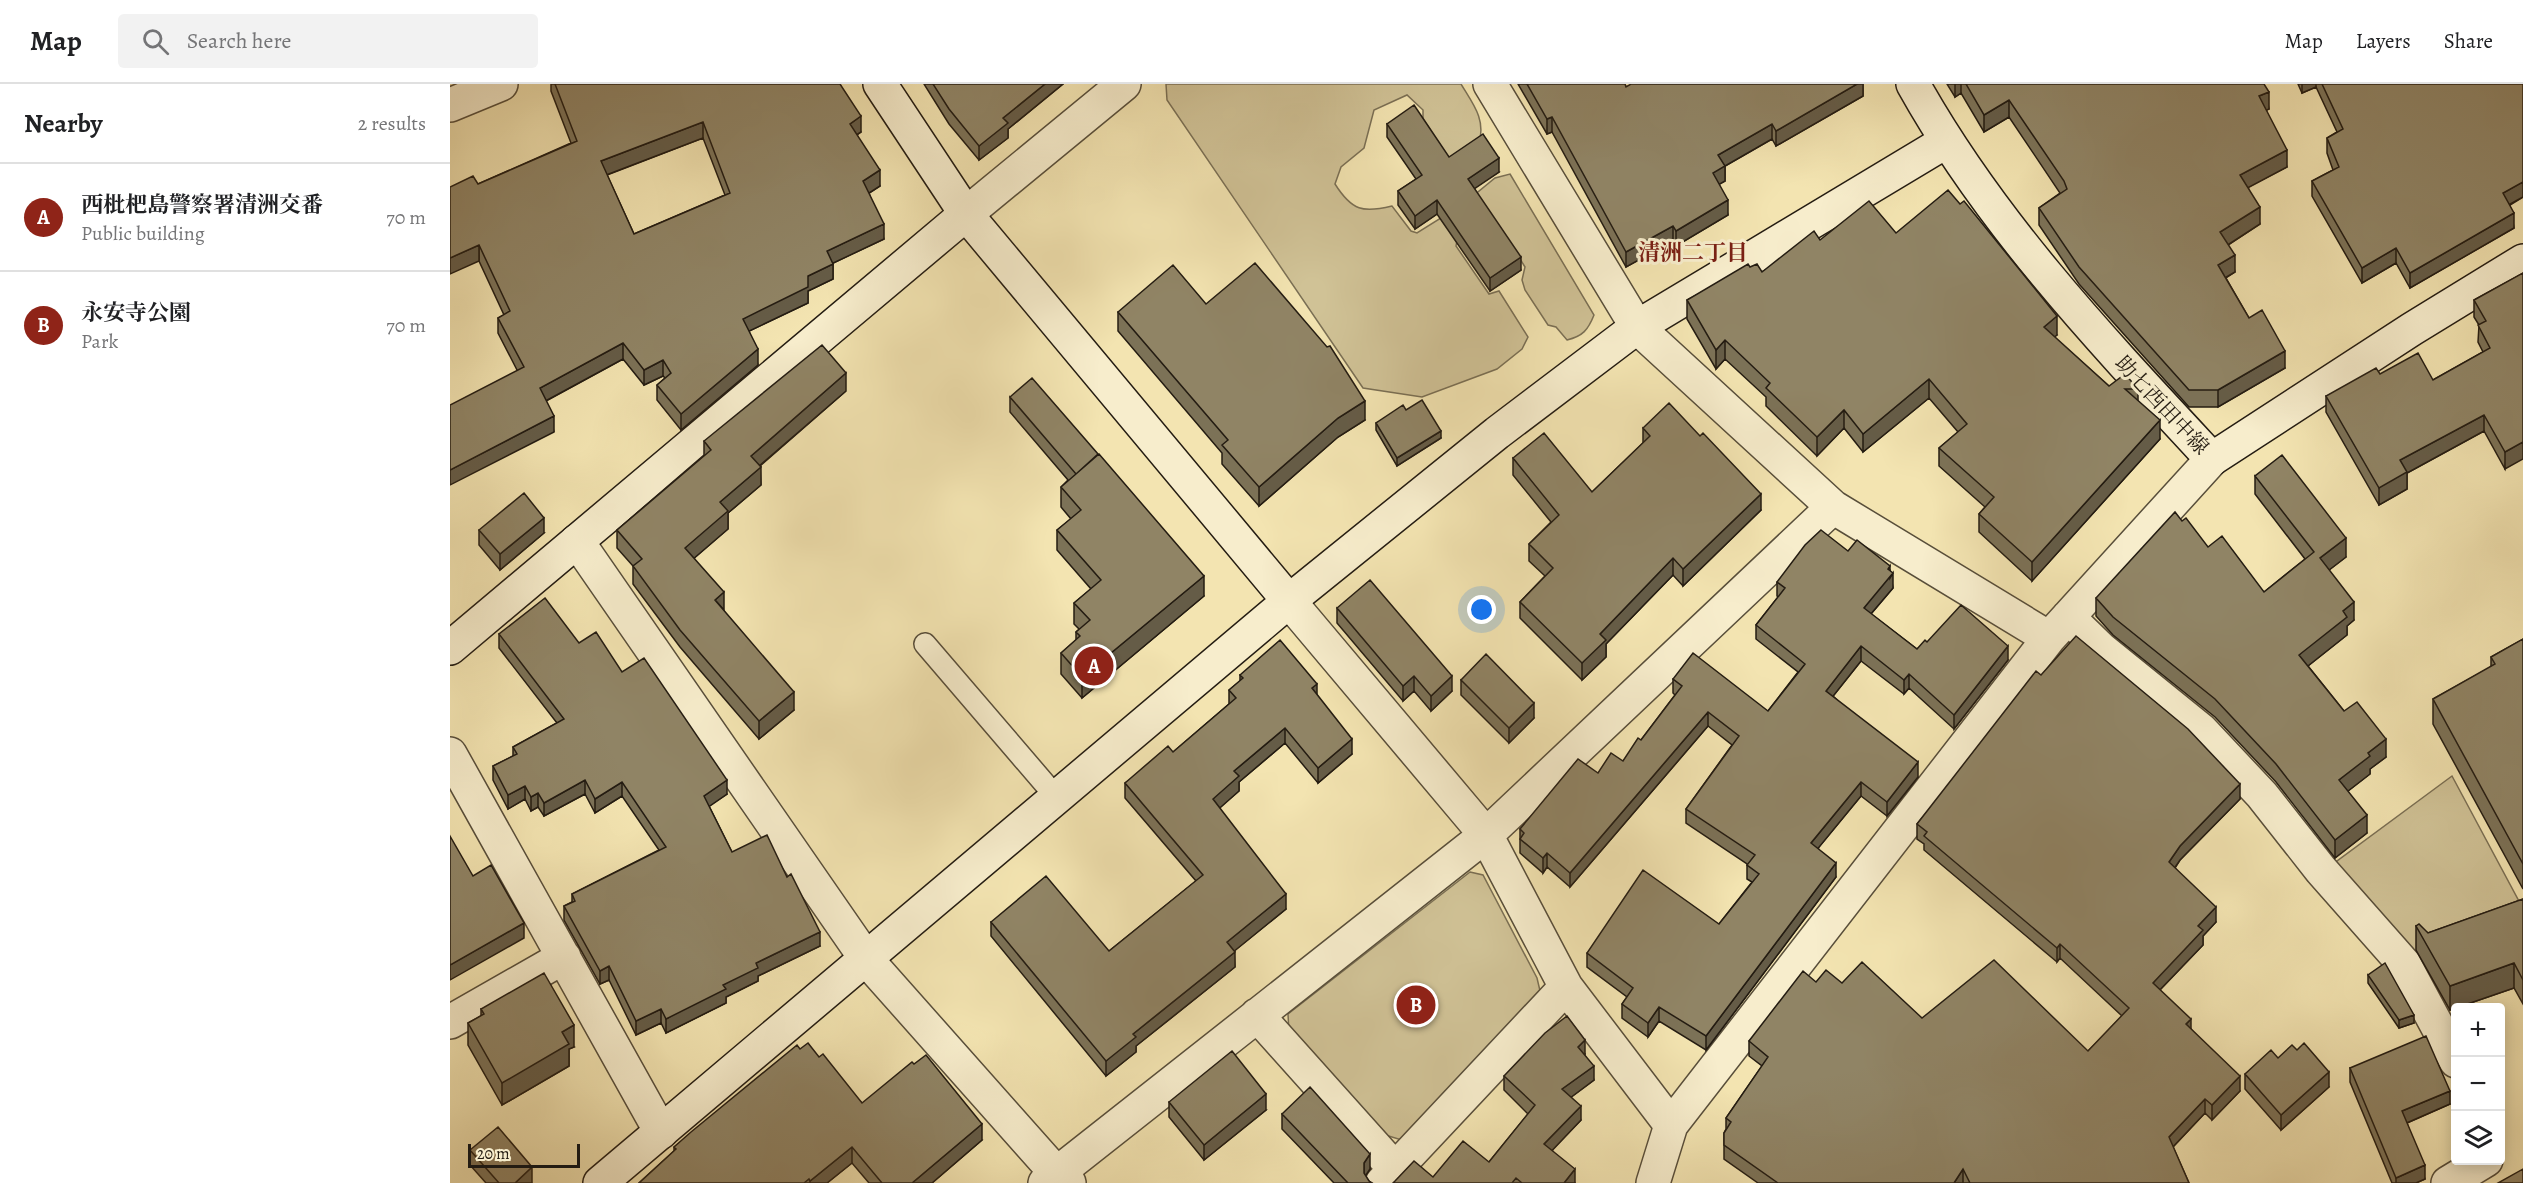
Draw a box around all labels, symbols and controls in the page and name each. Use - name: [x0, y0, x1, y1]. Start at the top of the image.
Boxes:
- search box: [118, 14, 538, 68]
- text: Map: [30, 22, 82, 60]
- icon: search: [139, 25, 172, 58]
- text: Search here: [187, 26, 291, 56]
- text: Map: [2284, 27, 2323, 55]
- text: Layers: [2356, 27, 2411, 55]
- text: Share: [2444, 27, 2493, 55]
- text: Nearby: [24, 106, 103, 141]
- text: 2 results: [358, 110, 426, 137]
- text: 西枇杷島警察署清洲交番: [81, 190, 323, 220]
- text: A: [37, 204, 50, 231]
- text: 70 m: [386, 204, 426, 231]
- text: Public building: [81, 220, 205, 247]
- district label: 清洲二丁目: [1638, 238, 1748, 268]
- text: 永安寺公園: [81, 298, 191, 328]
- text: B: [37, 312, 50, 339]
- text: 70 m: [386, 312, 426, 339]
- text: Park: [81, 328, 119, 355]
- street label: 助七西田中線: [2109, 349, 2215, 461]
- your location: [1467, 595, 1496, 624]
- pin: A: [1074, 644, 1114, 688]
- pin: B: [1396, 982, 1436, 1028]
- map controls: [2451, 1003, 2505, 1165]
- button: +: [2451, 1003, 2505, 1057]
- button: −: [2451, 1057, 2505, 1111]
- button: layers: [2451, 1111, 2505, 1165]
- scale bar: [468, 1141, 580, 1168]
- text: 20 m: [477, 1143, 510, 1165]

